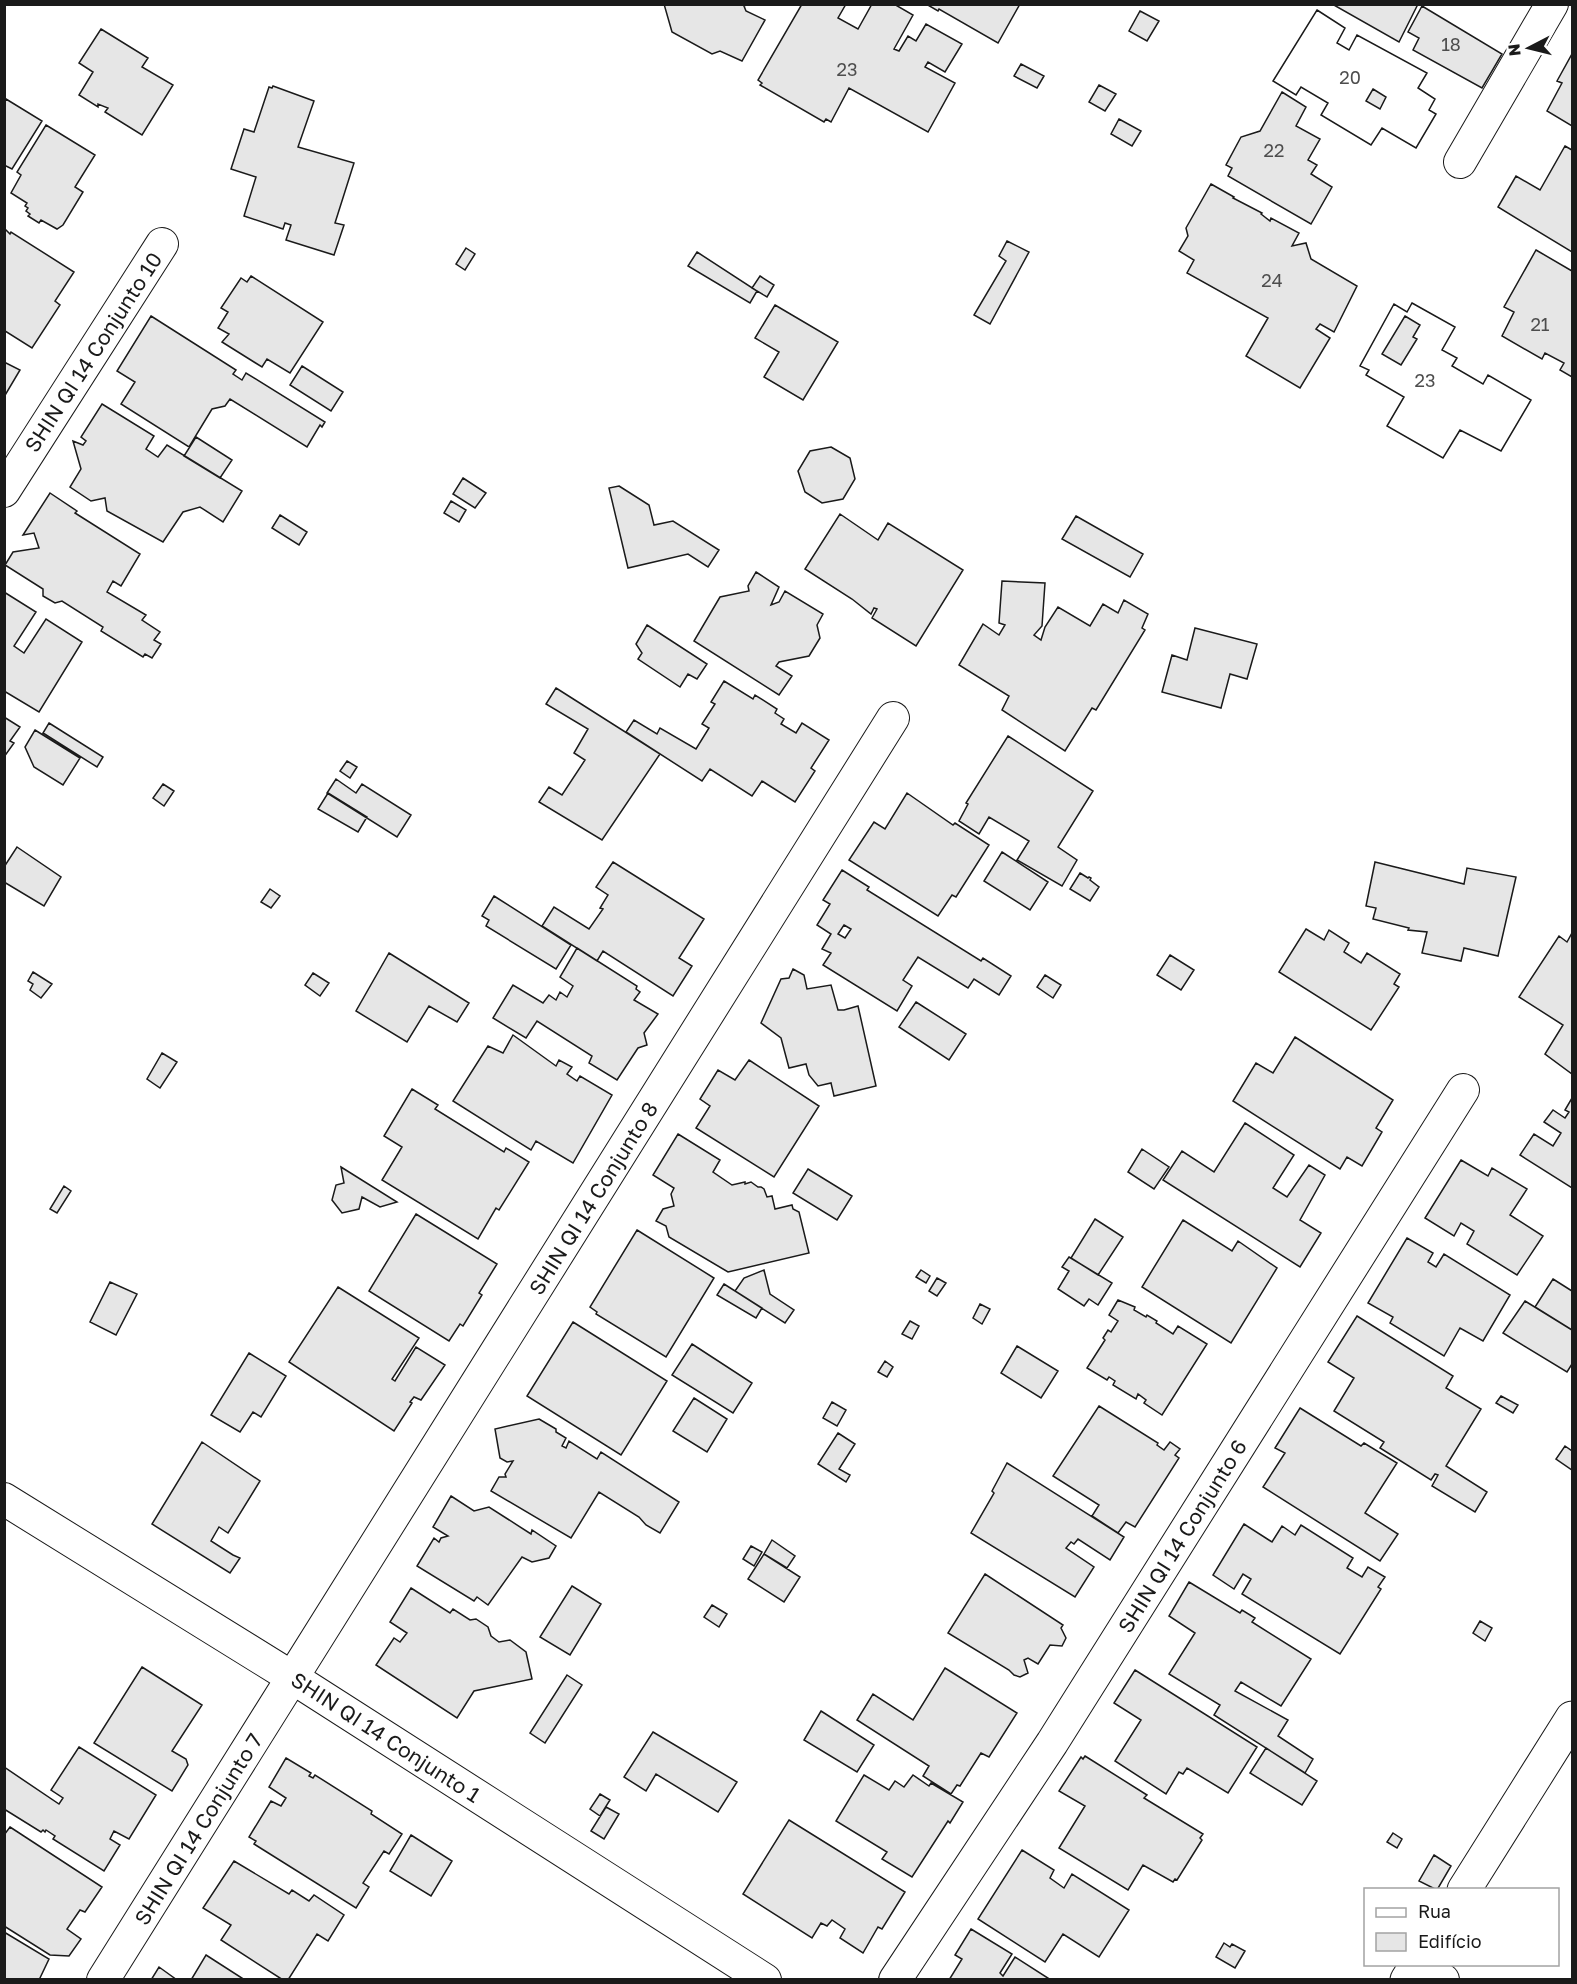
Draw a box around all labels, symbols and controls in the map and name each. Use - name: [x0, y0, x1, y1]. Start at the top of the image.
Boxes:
- north arrow: [1499, 18, 1559, 78]
- house number: 18: [1441, 33, 1461, 55]
- text: N: [1503, 43, 1525, 57]
- house number: 23: [837, 58, 857, 80]
- house number: 20: [1339, 66, 1361, 88]
- house number: 22: [1264, 139, 1284, 161]
- street label: SHIN QI 14 Conjunto 10: [19, 247, 167, 457]
- house number: 24: [1261, 269, 1283, 291]
- house number: 21: [1530, 313, 1550, 335]
- house number: 23: [1415, 369, 1435, 391]
- street label: SHIN QI 14 Conjunto 8: [523, 1097, 663, 1299]
- street label: SHIN QI 14 Conjunto 6: [1112, 1435, 1252, 1637]
- street label: SHIN QI 14 Conjunto 1: [287, 1666, 485, 1808]
- street label: SHIN QI 14 Conjunto 7: [128, 1728, 268, 1930]
- legend: [1364, 1888, 1559, 1966]
- text: Rua: [1418, 1900, 1451, 1922]
- text: Edifício: [1418, 1930, 1482, 1952]

